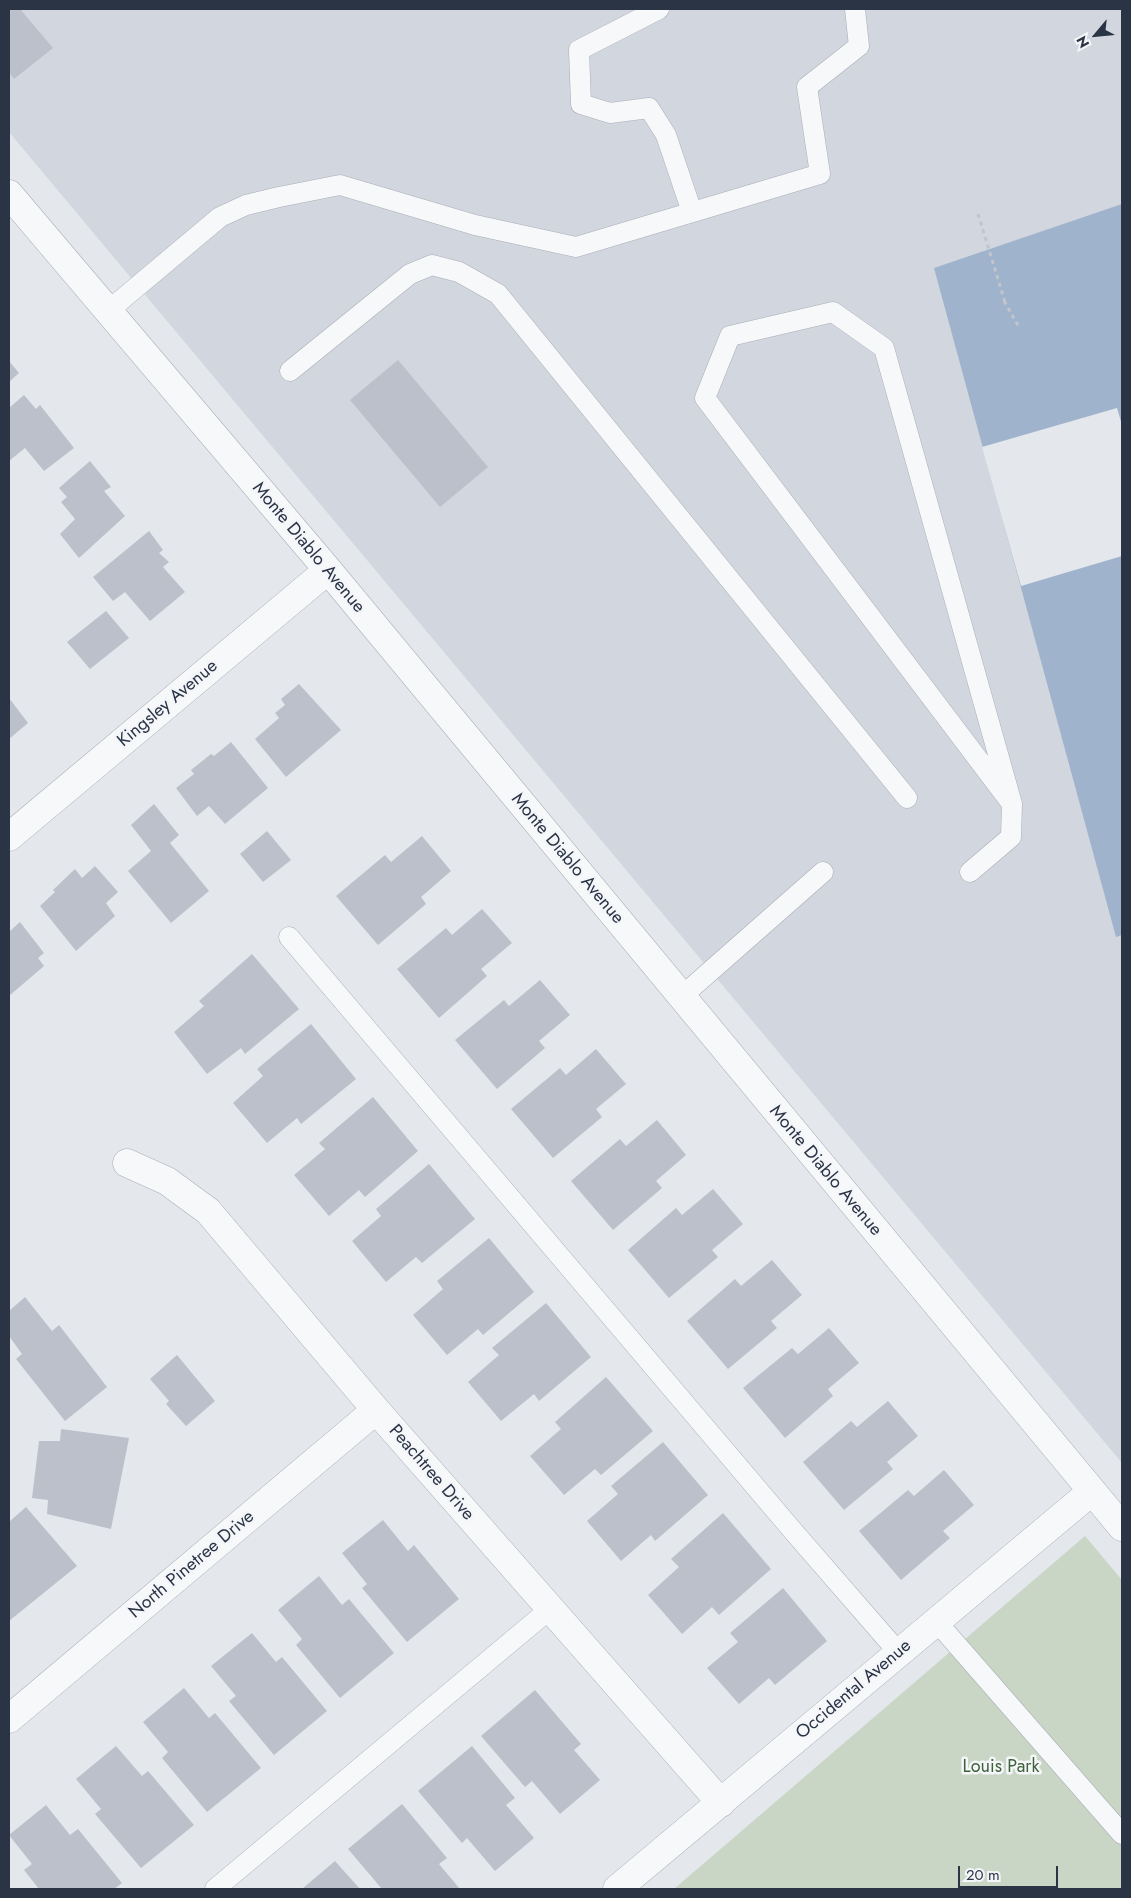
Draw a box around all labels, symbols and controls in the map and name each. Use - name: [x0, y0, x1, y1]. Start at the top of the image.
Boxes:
- north arrow: [1071, 10, 1121, 60]
- text: N: [1071, 32, 1094, 52]
- street label: Monte Diablo Avenue: [247, 478, 369, 618]
- street label: Kingsley Avenue: [113, 656, 223, 752]
- street label: Monte Diablo Avenue: [506, 789, 628, 929]
- street label: Monte Diablo Avenue: [764, 1101, 886, 1241]
- street label: Peachtree Drive: [384, 1421, 478, 1525]
- street label: North Pinetree Drive: [125, 1506, 259, 1624]
- street label: Occidental Avenue: [792, 1636, 916, 1744]
- park label: Louis Park: [963, 1757, 1039, 1779]
- scale bar: [961, 1856, 1061, 1888]
- text: 20 m: [966, 1864, 1000, 1886]

